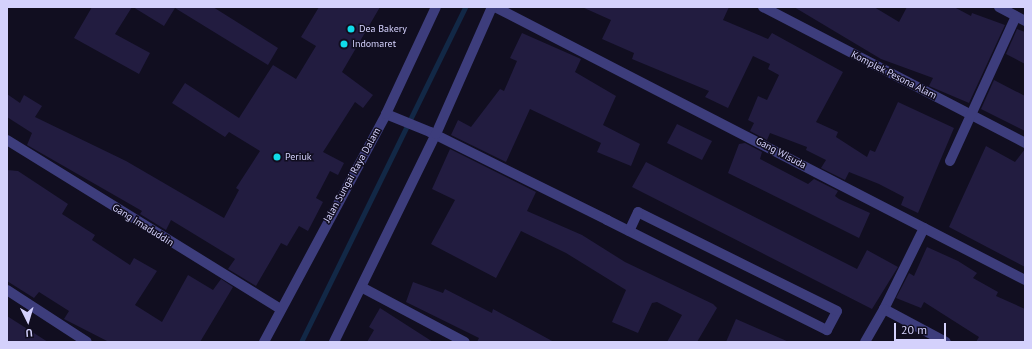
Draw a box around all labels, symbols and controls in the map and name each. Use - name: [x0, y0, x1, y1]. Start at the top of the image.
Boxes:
- place label: Dea Bakery: [359, 23, 407, 35]
- marker: Dea Bakery: [346, 24, 356, 34]
- place label: Indomaret: [352, 38, 396, 50]
- marker: Indomaret: [339, 39, 349, 49]
- street label: Komplek Pesona Alam: [849, 48, 939, 102]
- street label: Jalan Sungai Raya Dalam: [321, 126, 383, 224]
- street label: Gang Wisuda: [754, 135, 808, 171]
- place label: Periuk: [285, 151, 312, 163]
- marker: Periuk: [272, 152, 282, 162]
- street label: Gang Imaduddin: [110, 201, 176, 249]
- north arrow: [8, 301, 48, 341]
- scale bar: [896, 315, 948, 341]
- text: 20 m: [901, 322, 927, 337]
- text: U: [25, 326, 33, 340]

